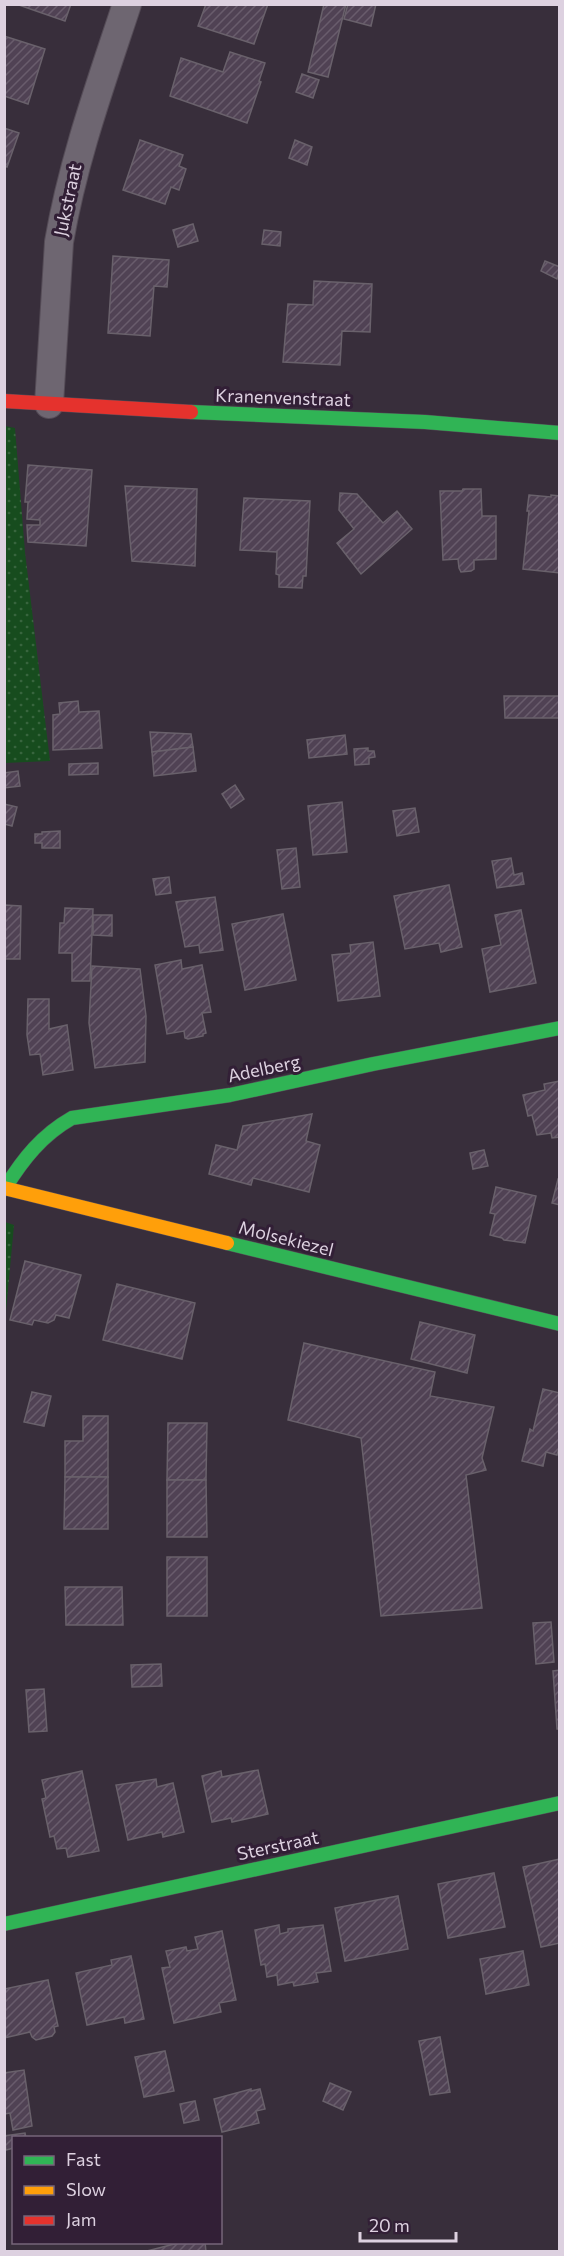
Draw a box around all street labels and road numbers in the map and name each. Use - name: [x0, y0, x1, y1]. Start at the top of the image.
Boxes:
- street label: Jukstraat: [49, 161, 85, 238]
- street label: Kranenvenstraat: [215, 384, 351, 410]
- street label: Adelberg: [226, 1050, 302, 1086]
- street label: Molsekiezel: [236, 1216, 336, 1260]
- street label: Sterstraat: [235, 1826, 321, 1864]

